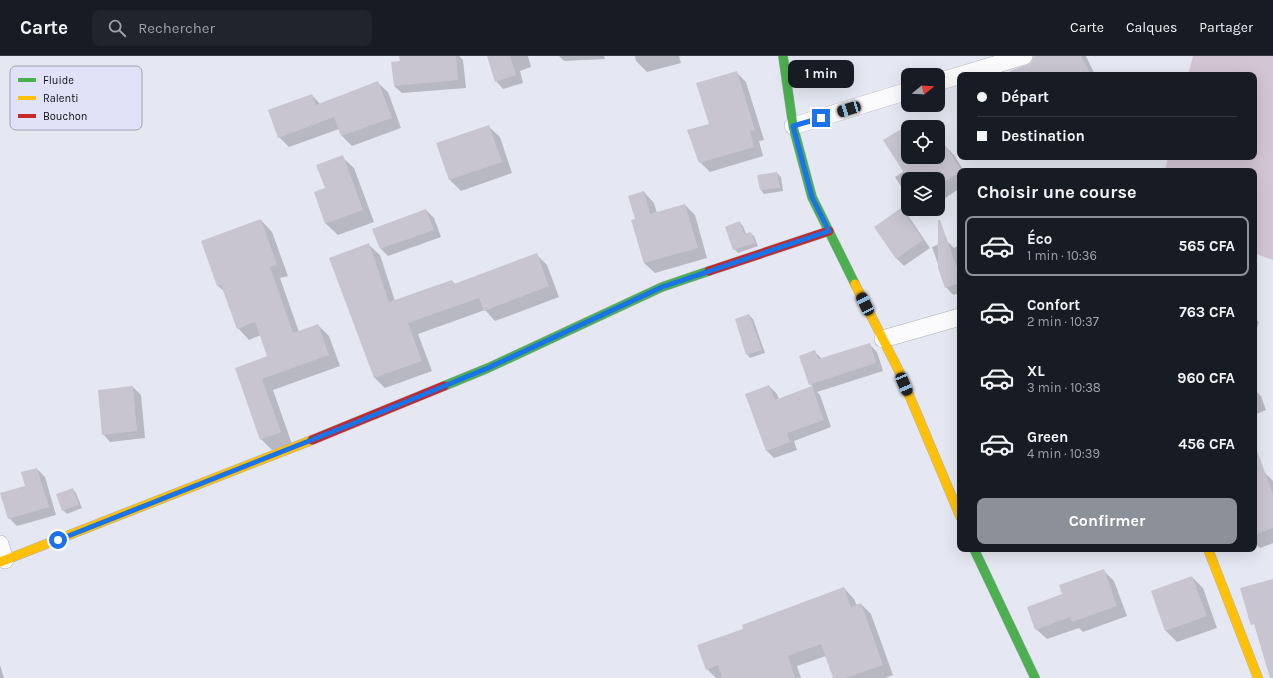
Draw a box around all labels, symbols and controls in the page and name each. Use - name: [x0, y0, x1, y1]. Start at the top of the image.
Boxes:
- search box: [92, 10, 372, 46]
- text: Carte: [20, 17, 68, 39]
- icon: search: [106, 17, 128, 39]
- text: Rechercher: [138, 19, 215, 37]
- text: Carte: [1070, 19, 1104, 36]
- text: Calques: [1126, 19, 1177, 36]
- text: Partager: [1199, 19, 1253, 36]
- callout: 1 min: [788, 60, 854, 88]
- legend: [10, 66, 142, 130]
- text: 1 min: [805, 66, 837, 81]
- north arrow: [901, 68, 945, 112]
- map controls: [901, 68, 945, 216]
- text: Fluide: [43, 74, 74, 87]
- text: Départ: [1001, 88, 1049, 106]
- text: Ralenti: [43, 92, 79, 105]
- car: [836, 100, 862, 118]
- route end: [812, 109, 830, 127]
- text: Bouchon: [43, 110, 87, 123]
- button: locate: [901, 120, 945, 164]
- text: Destination: [1001, 127, 1085, 145]
- button: layers: [901, 172, 945, 216]
- text: Choisir une course: [977, 181, 1136, 203]
- icon: car: [979, 228, 1015, 264]
- text: Éco: [1027, 230, 1052, 248]
- text: 565 CFA: [1179, 237, 1235, 255]
- text: 1 min · 10:36: [1027, 248, 1097, 263]
- car: [854, 291, 876, 317]
- icon: car: [979, 294, 1015, 330]
- text: Confort: [1027, 296, 1080, 314]
- text: 763 CFA: [1179, 303, 1235, 321]
- text: 2 min · 10:37: [1027, 314, 1099, 329]
- icon: car: [979, 360, 1015, 396]
- text: XL: [1027, 362, 1045, 380]
- text: 960 CFA: [1177, 369, 1235, 387]
- car: [894, 371, 914, 397]
- text: 3 min · 10:38: [1027, 380, 1101, 395]
- icon: car: [979, 426, 1015, 462]
- text: Green: [1027, 428, 1068, 446]
- text: 456 CFA: [1178, 435, 1235, 453]
- text: 4 min · 10:39: [1027, 446, 1100, 461]
- button: Confirmer: [977, 498, 1237, 544]
- route start: [49, 531, 67, 549]

